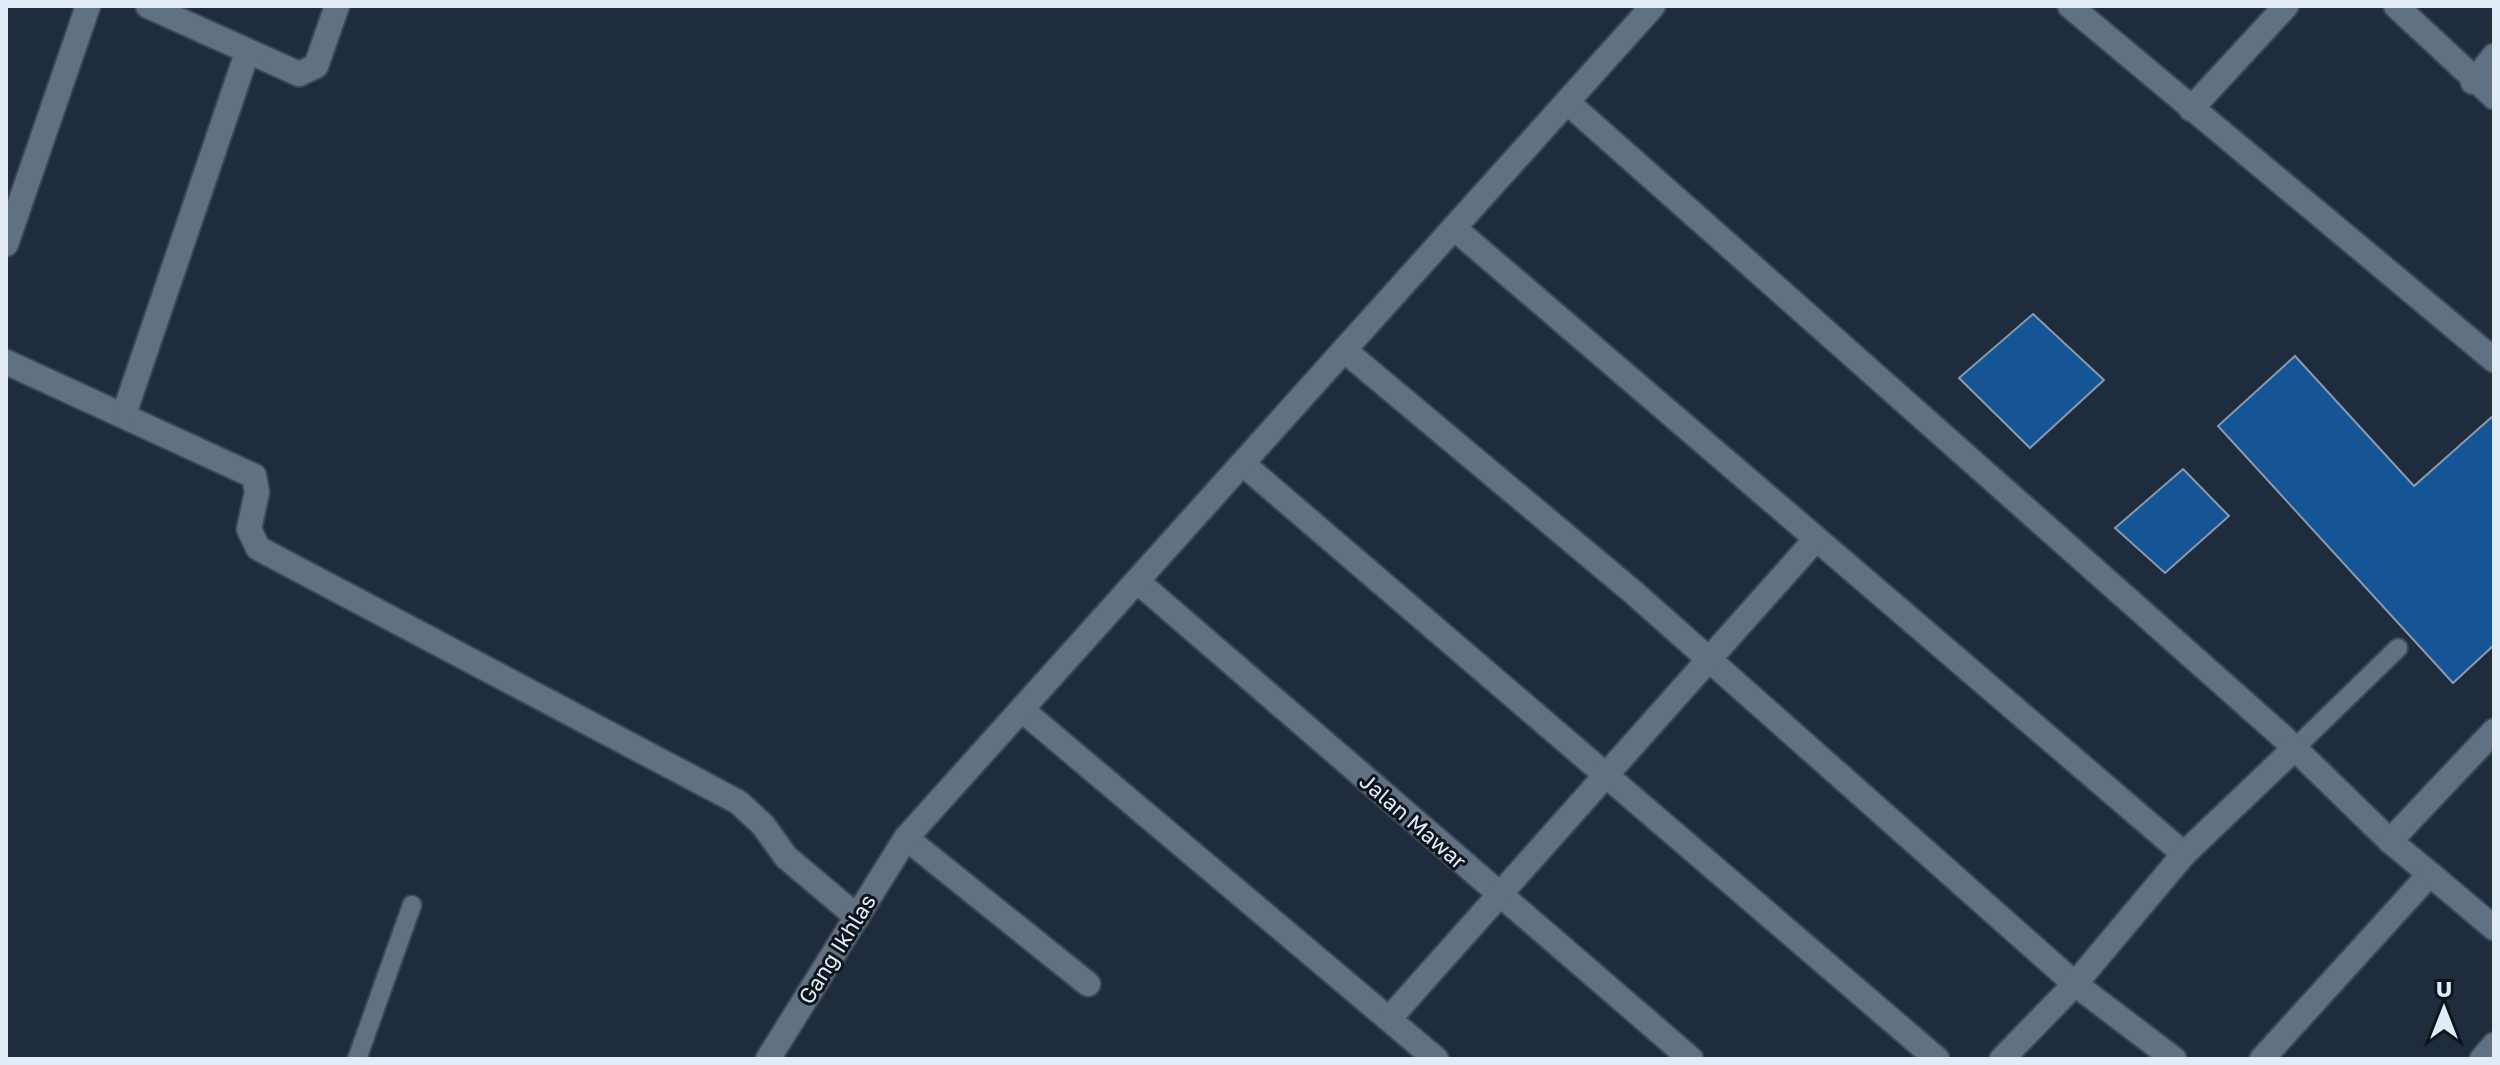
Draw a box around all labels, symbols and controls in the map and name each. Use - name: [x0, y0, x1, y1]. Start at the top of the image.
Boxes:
- street label: Jalan Mawar: [1354, 767, 1473, 875]
- street label: Gang Ikhlas: [792, 889, 881, 1009]
- north arrow: [2404, 969, 2484, 1049]
- text: U: [2436, 975, 2452, 1002]

